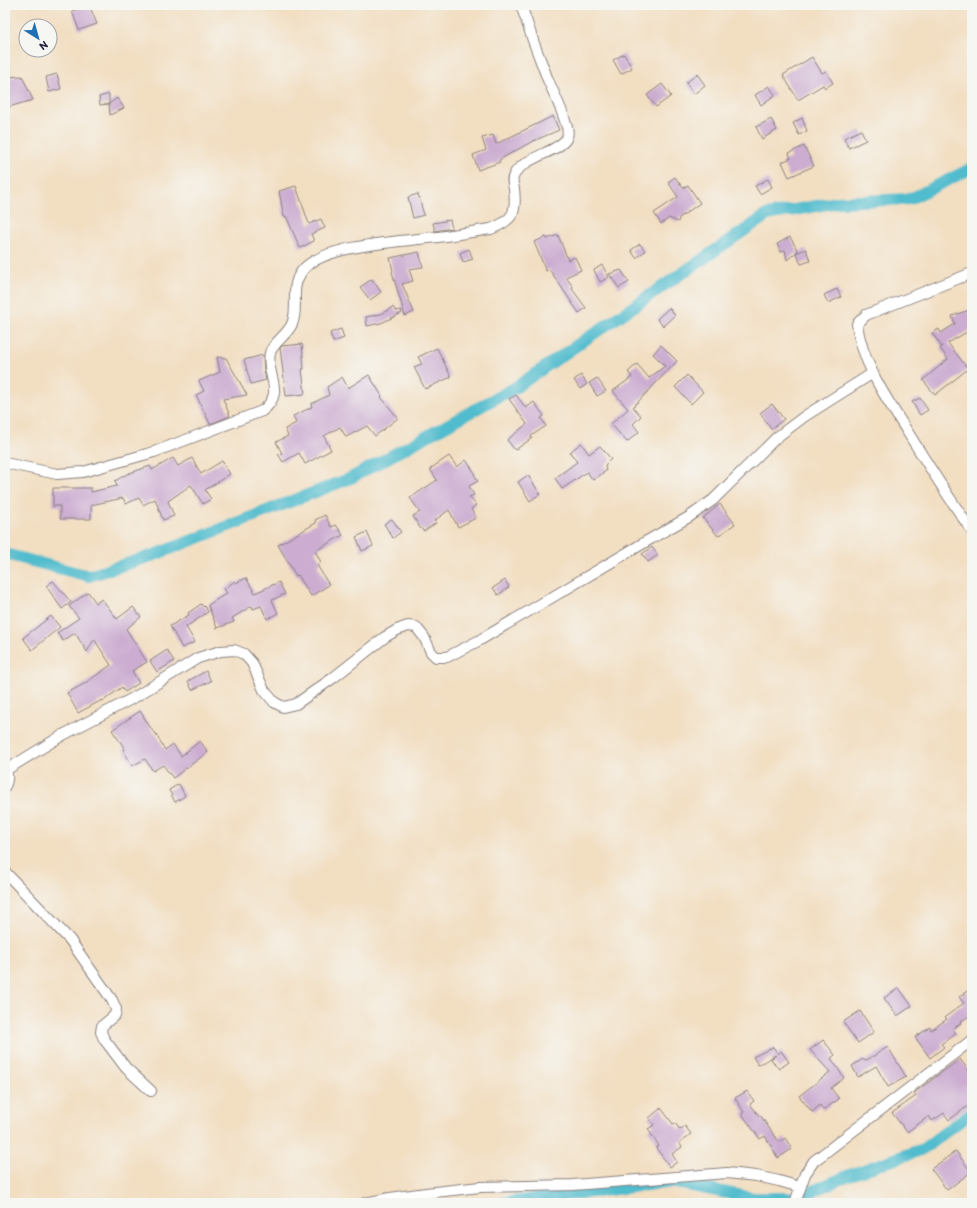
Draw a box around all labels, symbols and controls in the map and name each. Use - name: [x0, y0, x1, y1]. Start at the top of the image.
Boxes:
- north arrow: [18, 18, 58, 58]
- text: N: [37, 38, 51, 53]

